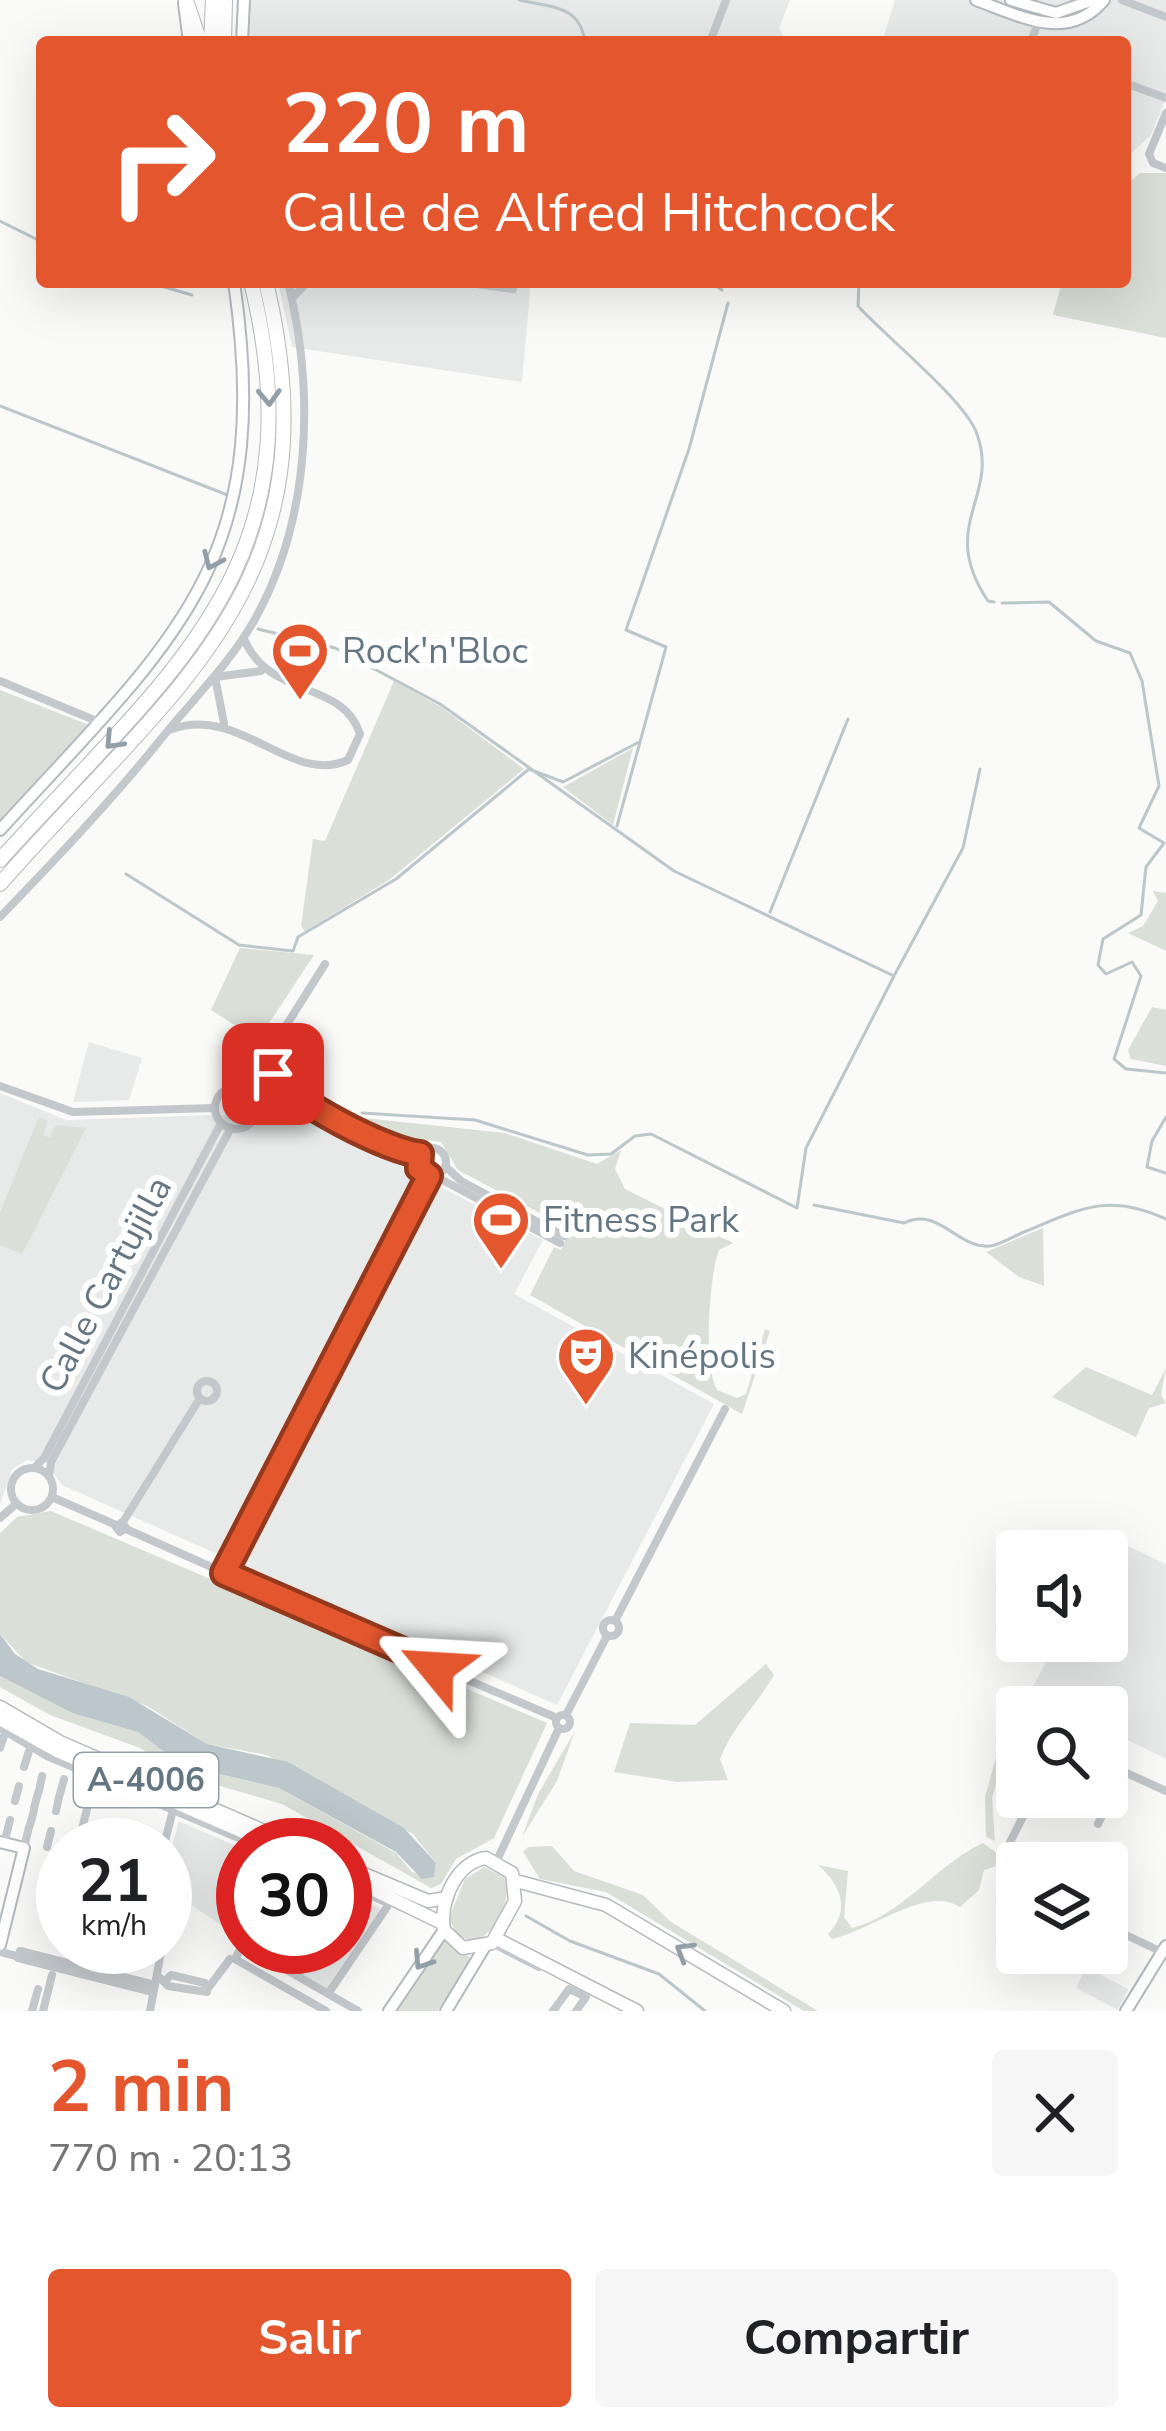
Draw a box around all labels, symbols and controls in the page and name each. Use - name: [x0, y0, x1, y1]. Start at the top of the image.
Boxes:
- text: 220 m: [282, 67, 530, 182]
- icon: right: [84, 84, 240, 240]
- text: Calle de Alfred Hitchcock: [282, 176, 895, 250]
- one-way arrow: [255, 388, 281, 407]
- one-way arrow: [203, 549, 227, 570]
- sports icon: Rock'n'Bloc: [269, 620, 331, 702]
- place label: Rock'n'Bloc: [342, 627, 528, 676]
- one-way arrow: [105, 727, 127, 749]
- pin: [222, 1023, 324, 1125]
- icon: arrive: [240, 1041, 306, 1107]
- street label: Calle Cartujilla: [28, 1168, 184, 1402]
- sports icon: Fitness Park: [470, 1189, 532, 1271]
- place label: Fitness Park: [543, 1196, 740, 1245]
- theatre icon: Kinépolis: [555, 1325, 617, 1407]
- place label: Kinépolis: [628, 1332, 776, 1381]
- map controls: [996, 1530, 1128, 1974]
- button: sound: [996, 1530, 1128, 1662]
- position arrow: [373, 1605, 499, 1731]
- button: search: [996, 1686, 1128, 1818]
- road number: A-4006: [74, 1753, 218, 1807]
- speed limit sign: 30: [216, 1818, 372, 1974]
- text: 21: [78, 1840, 150, 1922]
- button: layers: [996, 1842, 1128, 1974]
- text: km/h: [81, 1905, 147, 1946]
- one-way arrow: [675, 1943, 697, 1965]
- one-way arrow: [414, 1947, 436, 1969]
- text: 2 min: [48, 2038, 234, 2136]
- button: close: [992, 2050, 1118, 2176]
- text: 770 m · 20:13: [48, 2132, 293, 2185]
- button: Salir: [48, 2269, 571, 2407]
- button: Compartir: [595, 2269, 1118, 2407]

